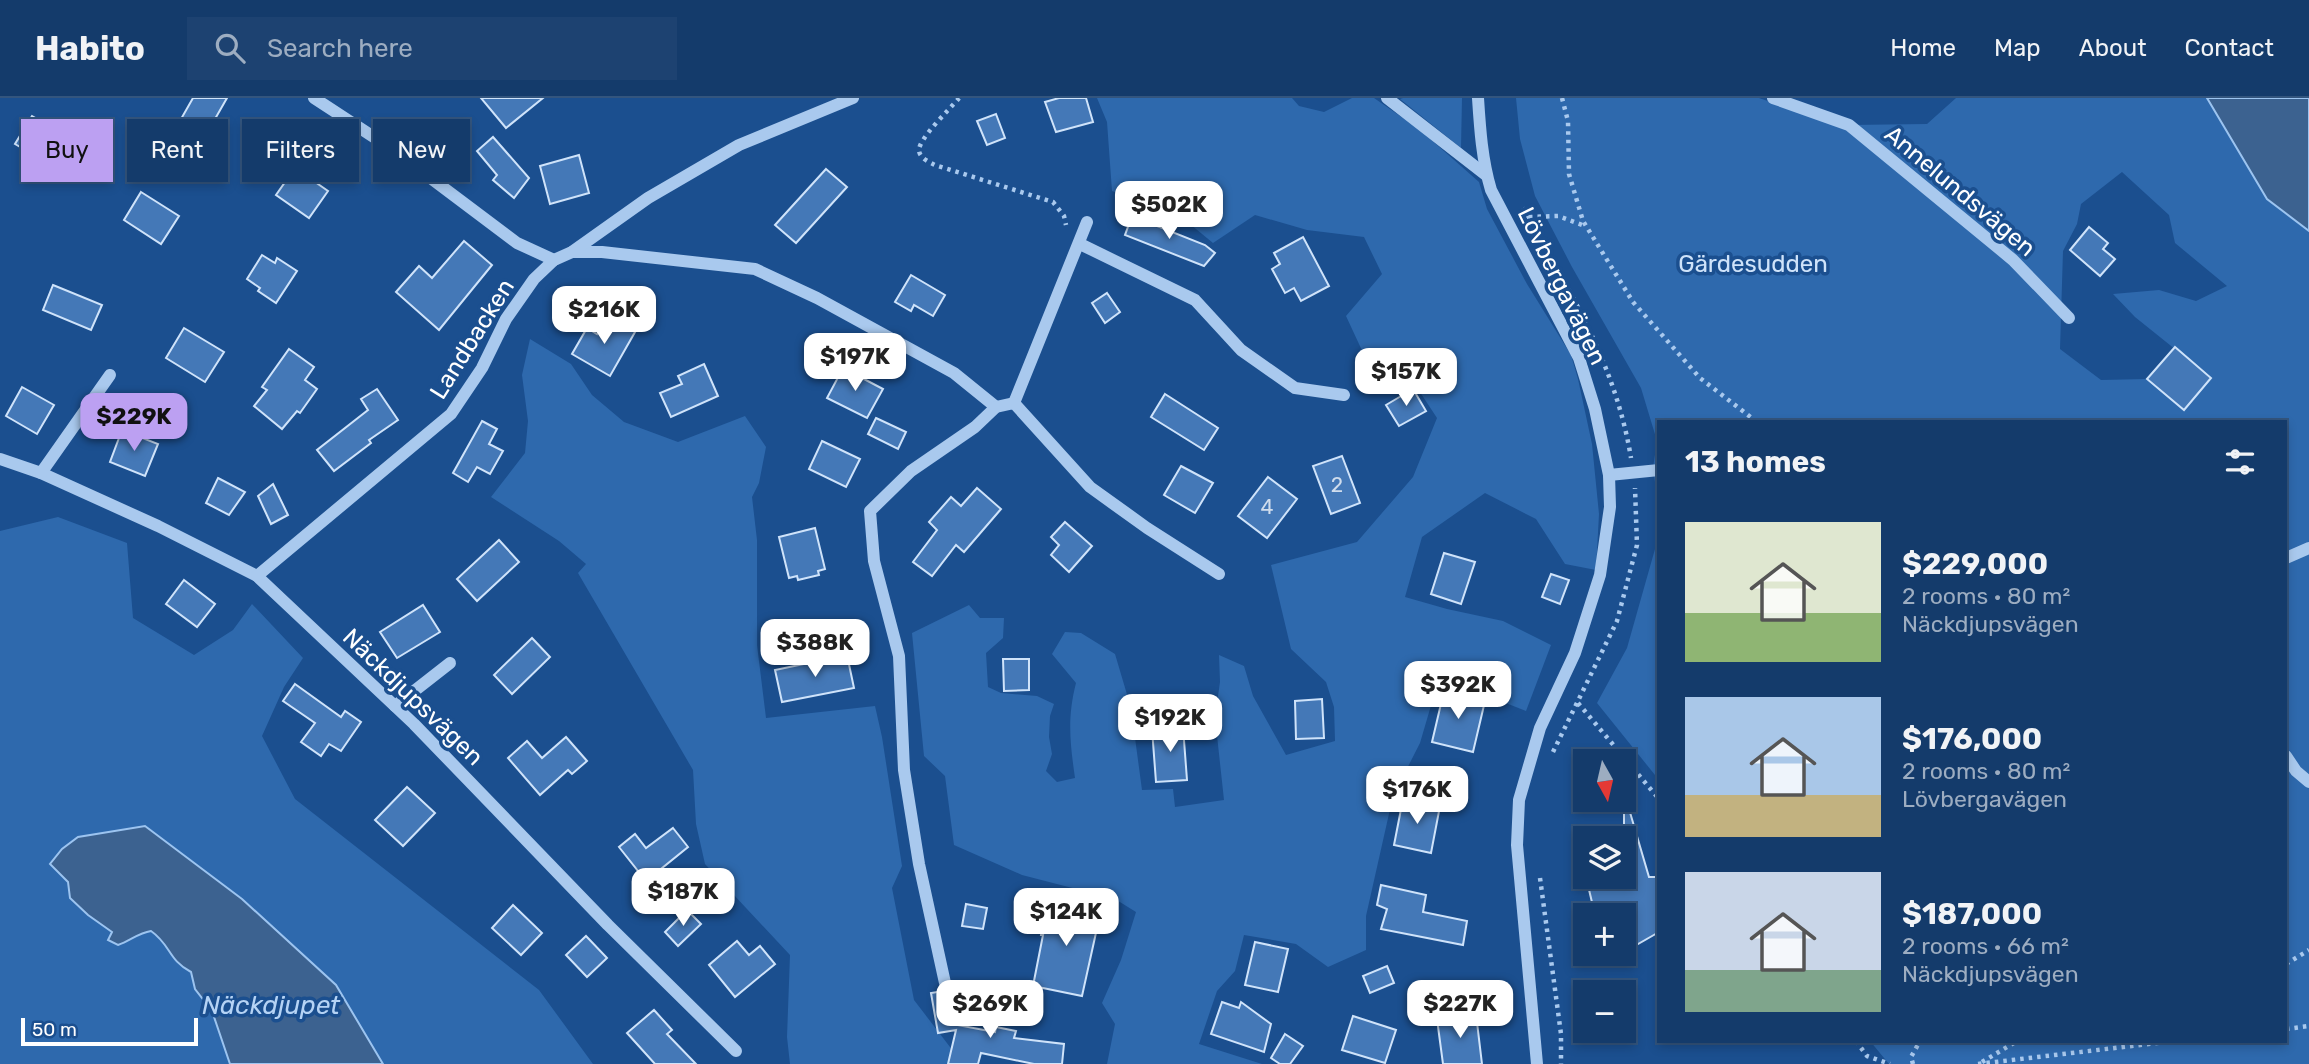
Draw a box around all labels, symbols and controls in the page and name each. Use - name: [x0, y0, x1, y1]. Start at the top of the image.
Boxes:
- search box: [187, 17, 677, 80]
- text: Habito: [35, 29, 145, 68]
- icon: search: [211, 29, 249, 67]
- text: Search here: [267, 33, 413, 64]
- text: Home: [1890, 34, 1956, 62]
- text: Map: [1994, 34, 2041, 62]
- text: About: [2079, 34, 2147, 62]
- text: Contact: [2185, 34, 2274, 62]
- chip: Buy: [21, 119, 113, 182]
- chip: Rent: [127, 119, 228, 182]
- chip: Filters: [242, 119, 359, 182]
- chip: New: [373, 119, 470, 182]
- street label: Annelundsvägen: [1879, 120, 2041, 262]
- pin: $502K: [1120, 181, 1218, 241]
- text: $502K: [1131, 190, 1207, 218]
- street label: Lövbergavägen: [1512, 202, 1612, 370]
- park label: Gärdesudden: [1678, 250, 1828, 278]
- street label: Landbacken: [424, 274, 520, 404]
- pin: $216K: [555, 286, 653, 346]
- text: $216K: [568, 295, 640, 323]
- pin: $197K: [806, 334, 904, 393]
- text: $197K: [820, 342, 890, 370]
- pin: $157K: [1357, 348, 1455, 408]
- text: $157K: [1371, 357, 1441, 385]
- pin: $229K: [85, 394, 183, 453]
- text: $229K: [96, 402, 172, 430]
- icon: filters: [2221, 443, 2259, 481]
- text: 13 homes: [1685, 444, 1826, 480]
- house number: 2: [1331, 472, 1343, 497]
- house number: 4: [1260, 494, 1274, 519]
- text: $229,000: [1902, 546, 2048, 582]
- icon: home: [1741, 550, 1825, 634]
- text: 2 rooms · 80 m²: [1902, 582, 2070, 610]
- text: Näckdjupsvägen: [1902, 610, 2079, 638]
- pin: $388K: [766, 620, 864, 679]
- street label: Näckdjupsvägen: [337, 623, 489, 771]
- text: $388K: [777, 628, 853, 656]
- pin: $392K: [1409, 662, 1507, 721]
- text: $392K: [1420, 670, 1496, 698]
- pin: $192K: [1121, 694, 1219, 754]
- text: $192K: [1134, 703, 1206, 731]
- text: $176,000: [1902, 721, 2042, 757]
- icon: home: [1741, 725, 1825, 809]
- north arrow: [1573, 749, 1636, 812]
- map controls: [1573, 749, 1636, 1043]
- text: 2 rooms · 80 m²: [1902, 757, 2070, 785]
- pin: $176K: [1368, 766, 1466, 826]
- text: $176K: [1382, 775, 1452, 803]
- text: Lövbergavägen: [1902, 785, 2067, 813]
- button: layers: [1573, 826, 1636, 889]
- pin: $187K: [634, 868, 732, 928]
- text: $187K: [648, 877, 718, 905]
- pin: $124K: [1017, 888, 1115, 948]
- text: $187,000: [1902, 896, 2042, 932]
- text: $124K: [1030, 897, 1102, 925]
- icon: home: [1741, 900, 1825, 984]
- button: +: [1573, 903, 1636, 966]
- text: 2 rooms · 66 m²: [1902, 932, 2069, 960]
- text: Näckdjupsvägen: [1902, 960, 2079, 988]
- button: −: [1573, 980, 1636, 1043]
- pin: $269K: [941, 981, 1039, 1040]
- pin: $227K: [1411, 981, 1509, 1040]
- text: $269K: [952, 989, 1028, 1017]
- text: $227K: [1423, 989, 1497, 1017]
- water label: Näckdjupet: [202, 990, 341, 1021]
- scale bar: [21, 1015, 198, 1047]
- text: 50 m: [32, 1018, 77, 1041]

